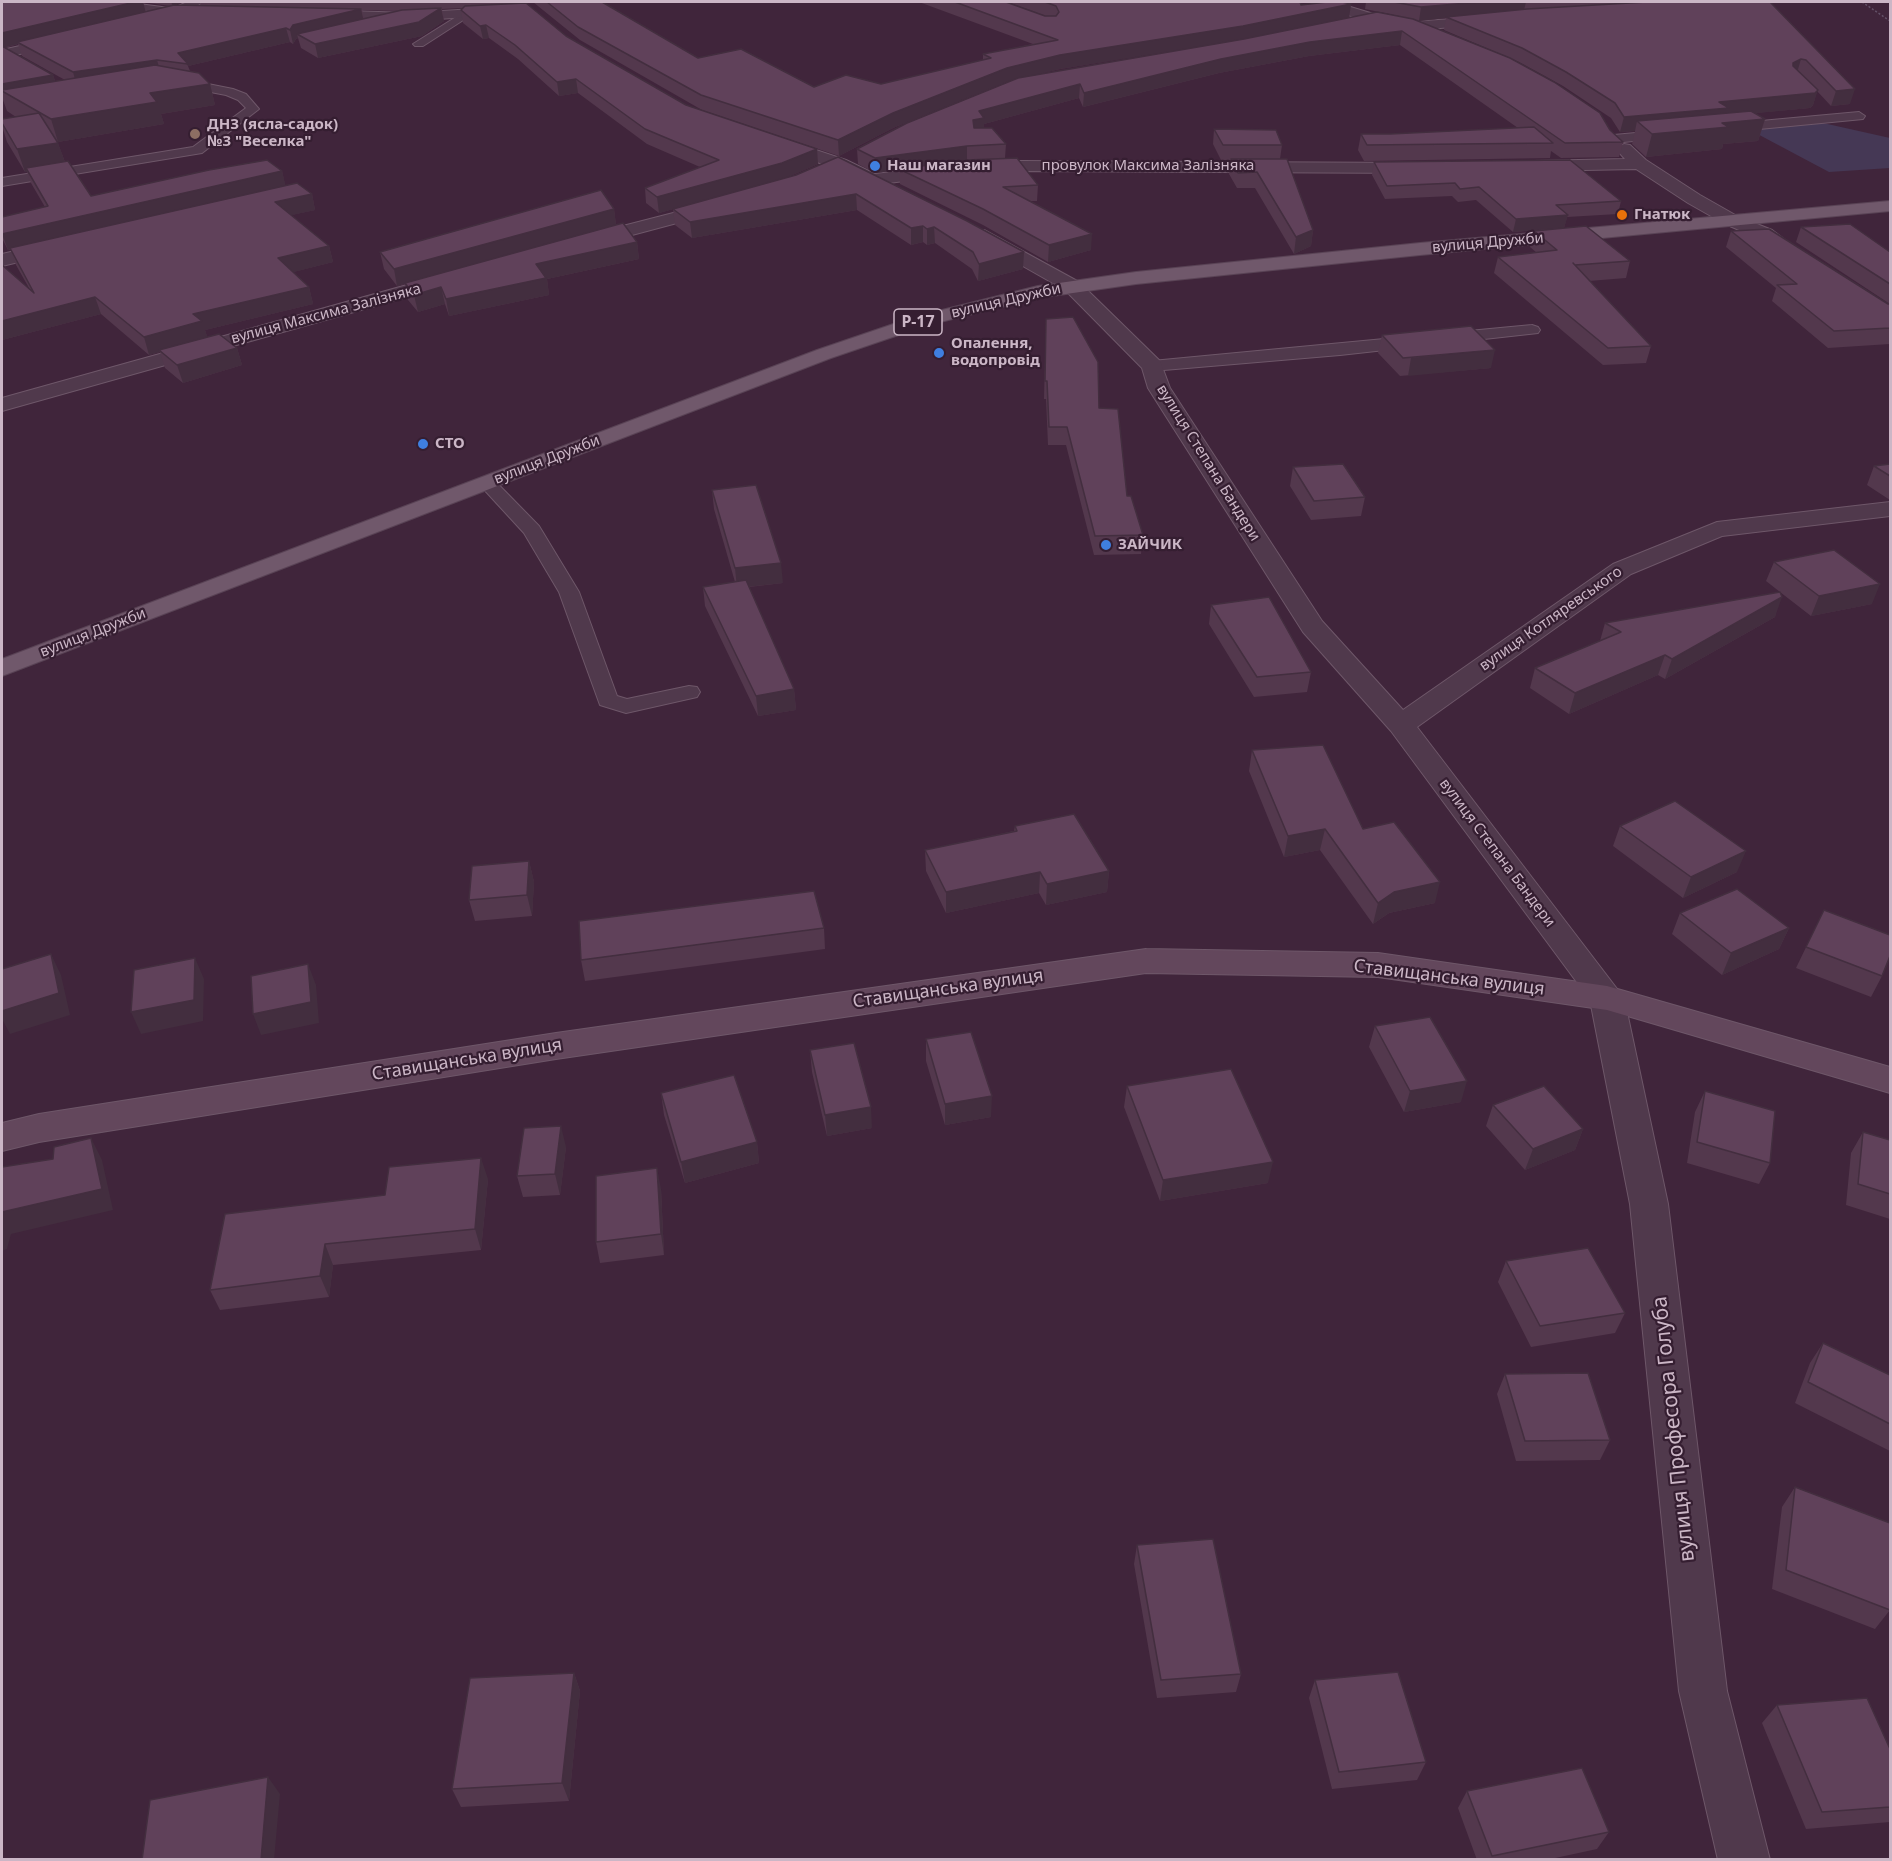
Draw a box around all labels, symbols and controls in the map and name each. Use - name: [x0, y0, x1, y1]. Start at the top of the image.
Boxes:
- place label: ДНЗ (ясла-садок) №3 "Веселка": [207, 116, 338, 151]
- marker: ДНЗ (ясла-садок) №3 "Веселка": [188, 127, 202, 141]
- place label: Наш магазин: [887, 157, 991, 175]
- street label: провулок Максима Залізняка: [1042, 157, 1254, 175]
- marker: Наш магазин: [868, 159, 882, 173]
- place label: Гнатюк: [1634, 206, 1690, 224]
- marker: Гнатюк: [1615, 208, 1629, 222]
- street label: вулиця Дружби: [1431, 229, 1545, 257]
- street label: вулиця Максима Залізняка: [229, 280, 423, 348]
- street label: вулиця Дружби: [949, 280, 1063, 322]
- road number: Р-17: [894, 309, 942, 335]
- place label: Опалення, водопровід: [951, 335, 1040, 370]
- marker: Опалення, водопровід: [932, 346, 946, 360]
- street label: вулиця Степана Бандери: [1152, 381, 1264, 545]
- street label: вулиця Дружби: [492, 432, 602, 488]
- place label: СТО: [435, 435, 465, 453]
- marker: СТО: [416, 437, 430, 451]
- place label: ЗАЙЧИК: [1118, 536, 1182, 554]
- marker: ЗАЙЧИК: [1099, 538, 1113, 552]
- street label: вулиця Котляревського: [1476, 563, 1626, 675]
- street label: вулиця Дружби: [38, 605, 148, 661]
- street label: вулиця Степана Бандери: [1435, 775, 1559, 931]
- street label: Ставищанська вулиця: [1352, 956, 1546, 1000]
- street label: Ставищанська вулиця: [851, 965, 1045, 1013]
- street label: Ставищанська вулиця: [370, 1034, 564, 1086]
- street label: вулиця Професора Голуба: [1648, 1295, 1700, 1563]

